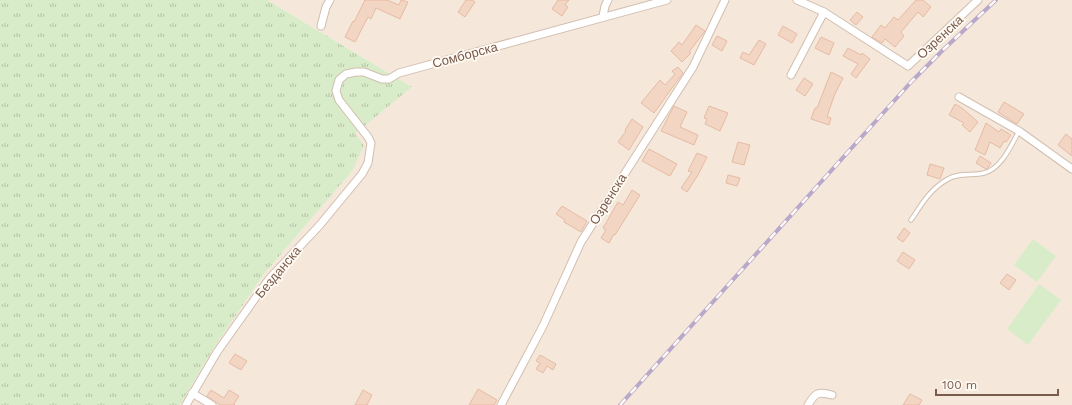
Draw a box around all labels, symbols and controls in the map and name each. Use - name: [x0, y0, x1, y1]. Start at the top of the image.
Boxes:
- street label: Озренска: [914, 11, 967, 62]
- street label: Сомборска: [431, 39, 500, 71]
- street label: Озренска: [586, 170, 630, 227]
- street label: Безданска: [252, 243, 304, 301]
- scale bar: [936, 371, 1058, 397]
- text: 100 m: [942, 378, 977, 392]

